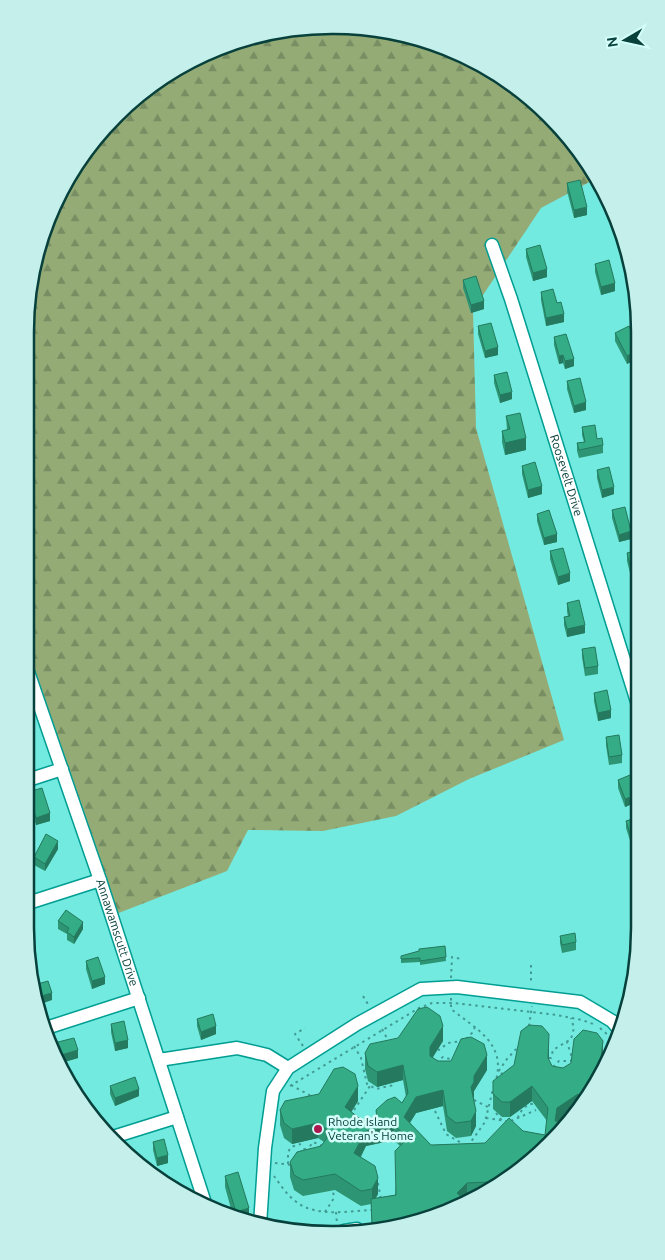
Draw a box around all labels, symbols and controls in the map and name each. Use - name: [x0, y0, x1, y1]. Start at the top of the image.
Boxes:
- north arrow: [600, 15, 650, 65]
- text: N: [603, 36, 621, 48]
- street label: Roosevelt Drive: [548, 433, 586, 518]
- street label: Annawamscutt Drive: [94, 877, 141, 988]
- place label: Rhode Island Veteran's Home: [328, 1115, 414, 1142]
- marker: Rhode Island Veteran's Home: [312, 1123, 324, 1135]

